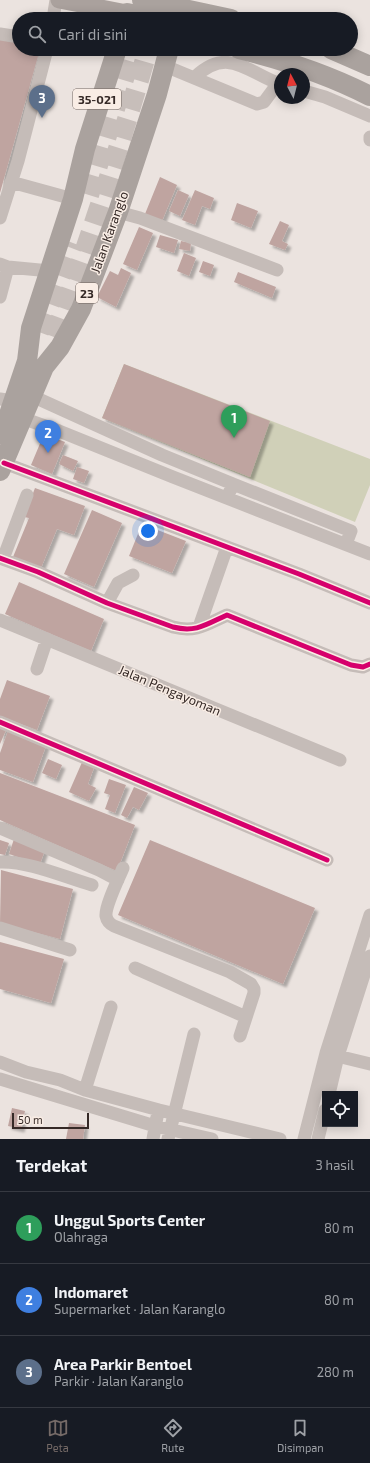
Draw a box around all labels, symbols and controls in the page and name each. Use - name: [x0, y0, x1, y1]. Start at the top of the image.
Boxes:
- search box: [12, 12, 358, 56]
- icon: search: [26, 23, 48, 45]
- text: Cari di sini: [58, 25, 127, 43]
- north arrow: [274, 68, 310, 104]
- pin: 3: [29, 85, 55, 118]
- road number: 35-021: [73, 89, 121, 109]
- street label: Jalan Karanglo: [87, 189, 131, 275]
- road number: 23: [76, 283, 98, 303]
- pin: 1: [221, 405, 247, 438]
- pin: 2: [35, 420, 61, 453]
- your location: [138, 521, 158, 541]
- street label: Jalan Pengayoman: [116, 661, 224, 719]
- map controls: [322, 1091, 358, 1127]
- button: locate: [322, 1091, 358, 1127]
- scale bar: [12, 1111, 89, 1130]
- text: 50 m: [18, 1113, 43, 1126]
- text: Terdekat: [16, 1155, 87, 1175]
- text: 3 hasil: [315, 1157, 354, 1173]
- text: Unggul Sports Center: [54, 1211, 205, 1229]
- text: 1: [26, 1220, 32, 1236]
- text: 80 m: [324, 1220, 354, 1236]
- text: Olahraga: [54, 1229, 108, 1245]
- text: Indomaret: [54, 1283, 128, 1301]
- text: 2: [25, 1292, 33, 1308]
- text: 80 m: [324, 1292, 354, 1308]
- text: Supermarket · Jalan Karanglo: [54, 1301, 225, 1317]
- text: Area Parkir Bentoel: [54, 1355, 192, 1373]
- text: 3: [25, 1364, 33, 1380]
- text: 280 m: [317, 1364, 354, 1380]
- text: Parkir · Jalan Karanglo: [54, 1373, 184, 1389]
- tab: Peta: [46, 1417, 69, 1454]
- tab: Rute: [161, 1417, 184, 1454]
- tab: Disimpan: [277, 1417, 324, 1454]

